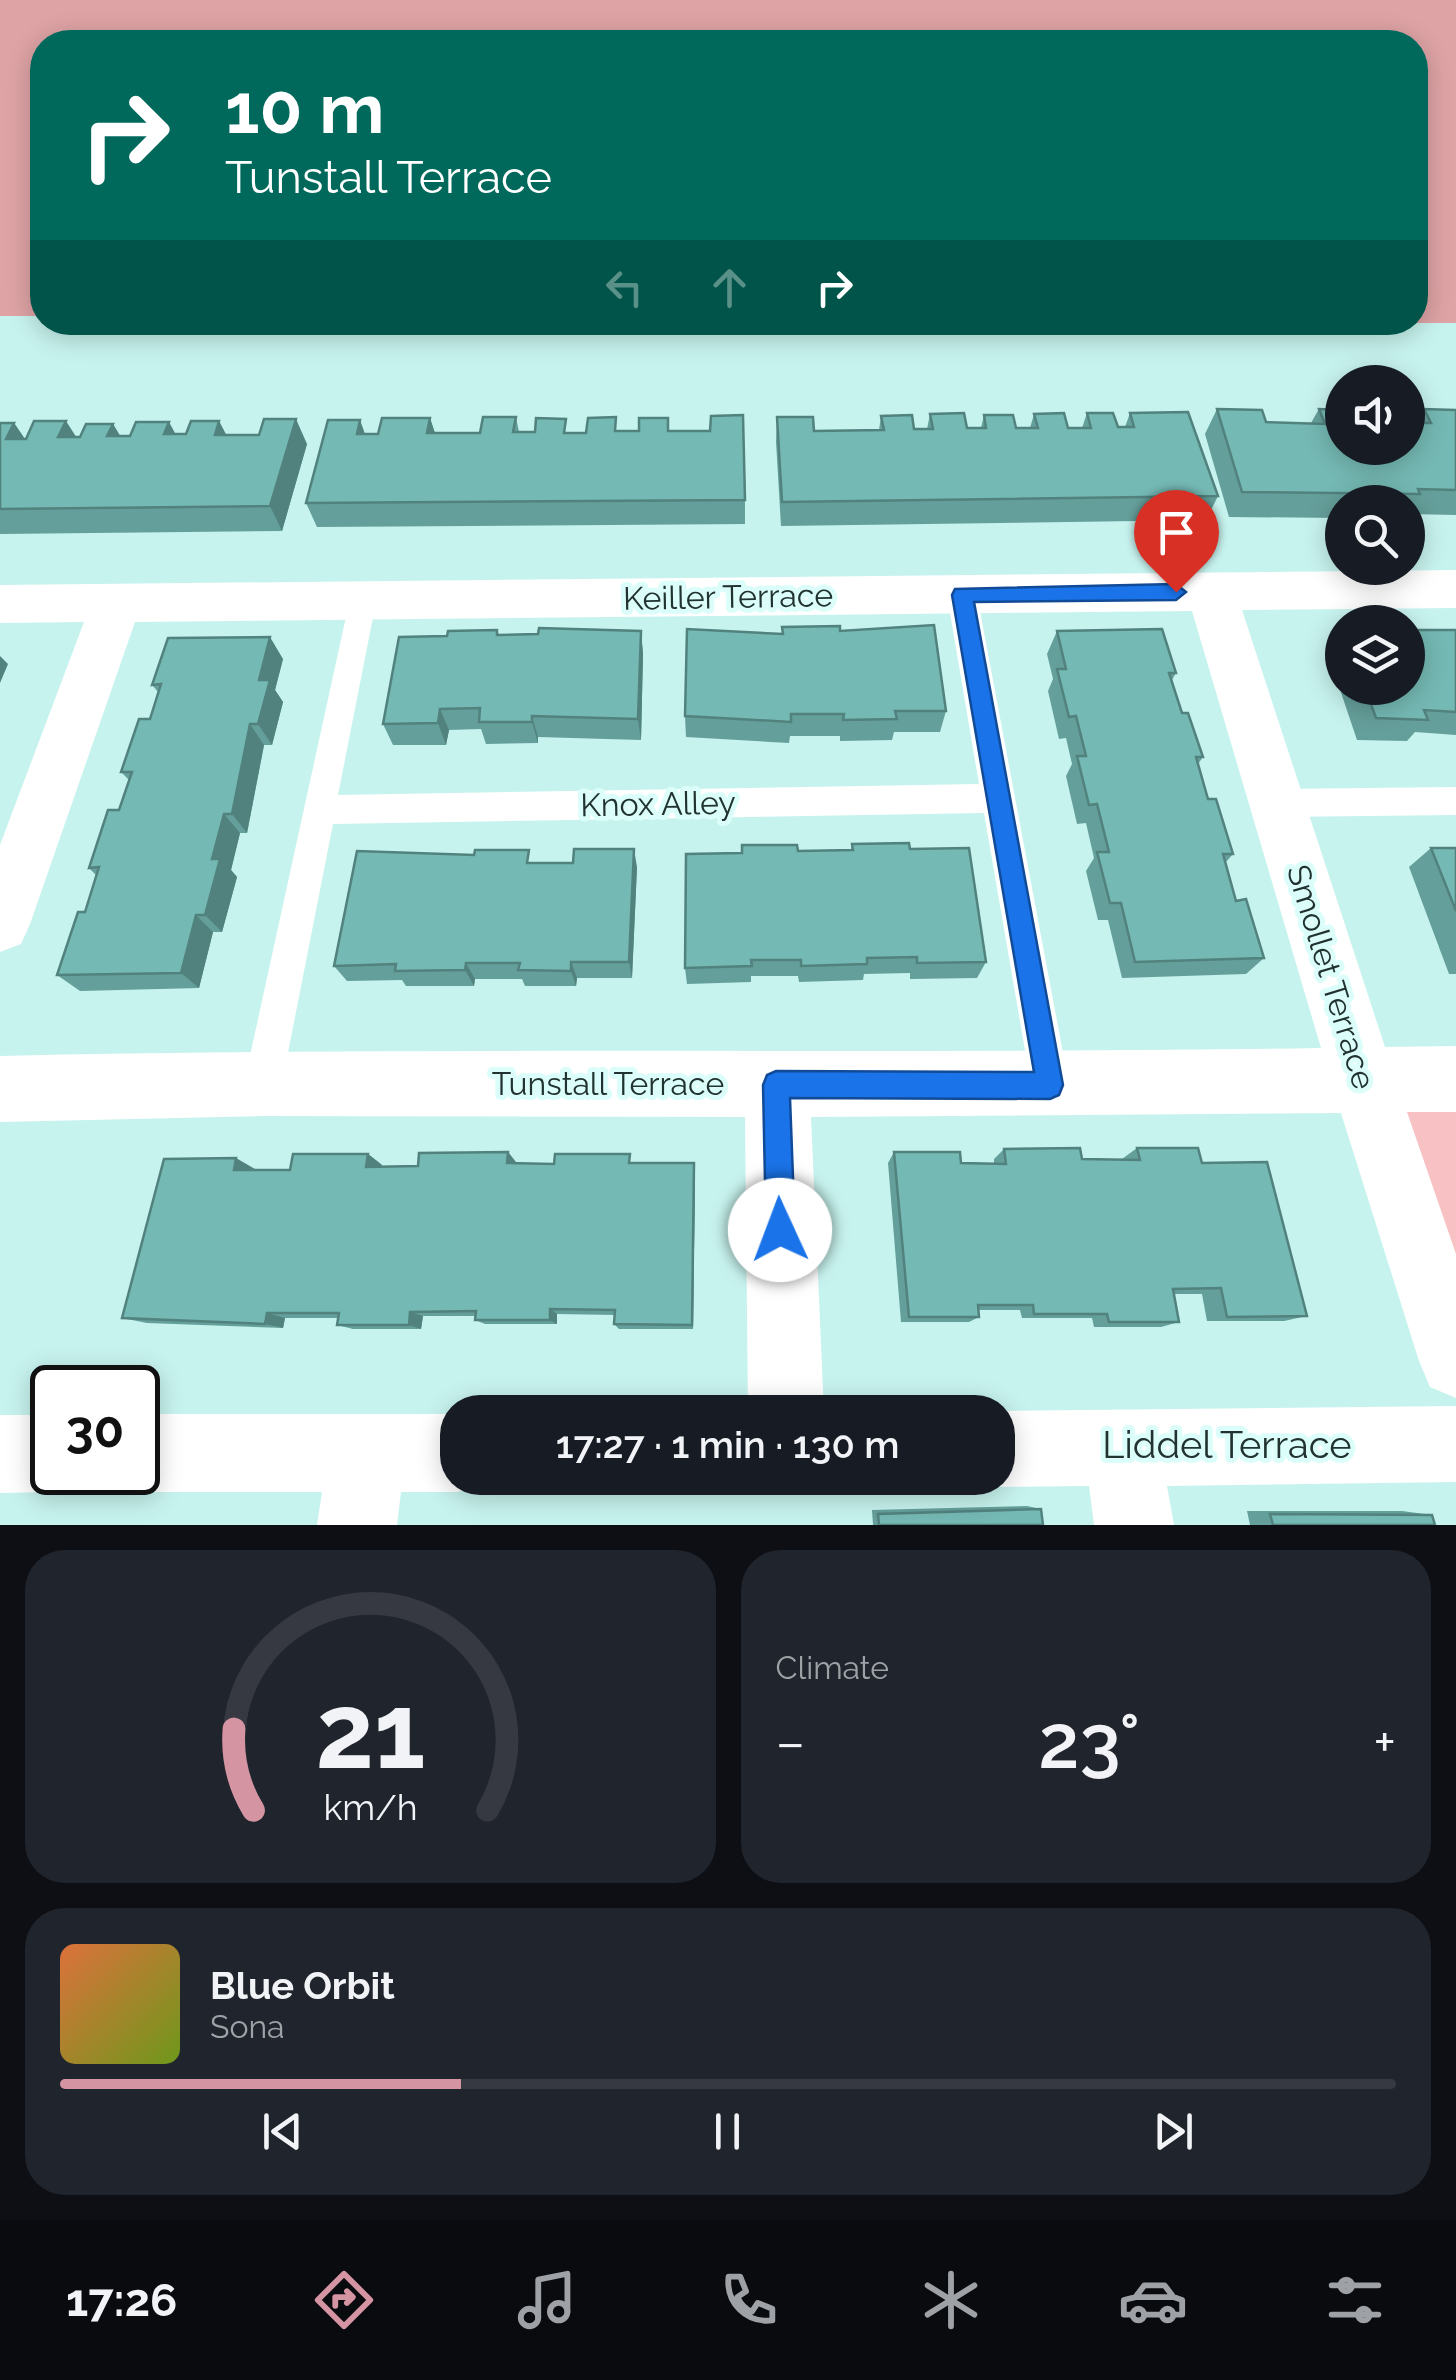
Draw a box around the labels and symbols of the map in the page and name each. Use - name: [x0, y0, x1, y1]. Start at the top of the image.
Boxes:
- pin: [1134, 490, 1219, 593]
- street label: Keiller Terrace: [623, 576, 833, 617]
- street label: Knox Alley: [580, 784, 736, 823]
- street label: Smollet Terrace: [1280, 860, 1383, 1093]
- street label: Tunstall Terrace: [492, 1065, 724, 1102]
- position arrow: [728, 1178, 832, 1282]
- speed limit sign: 30: [30, 1365, 160, 1495]
- street label: Liddel Terrace: [1102, 1422, 1352, 1467]

